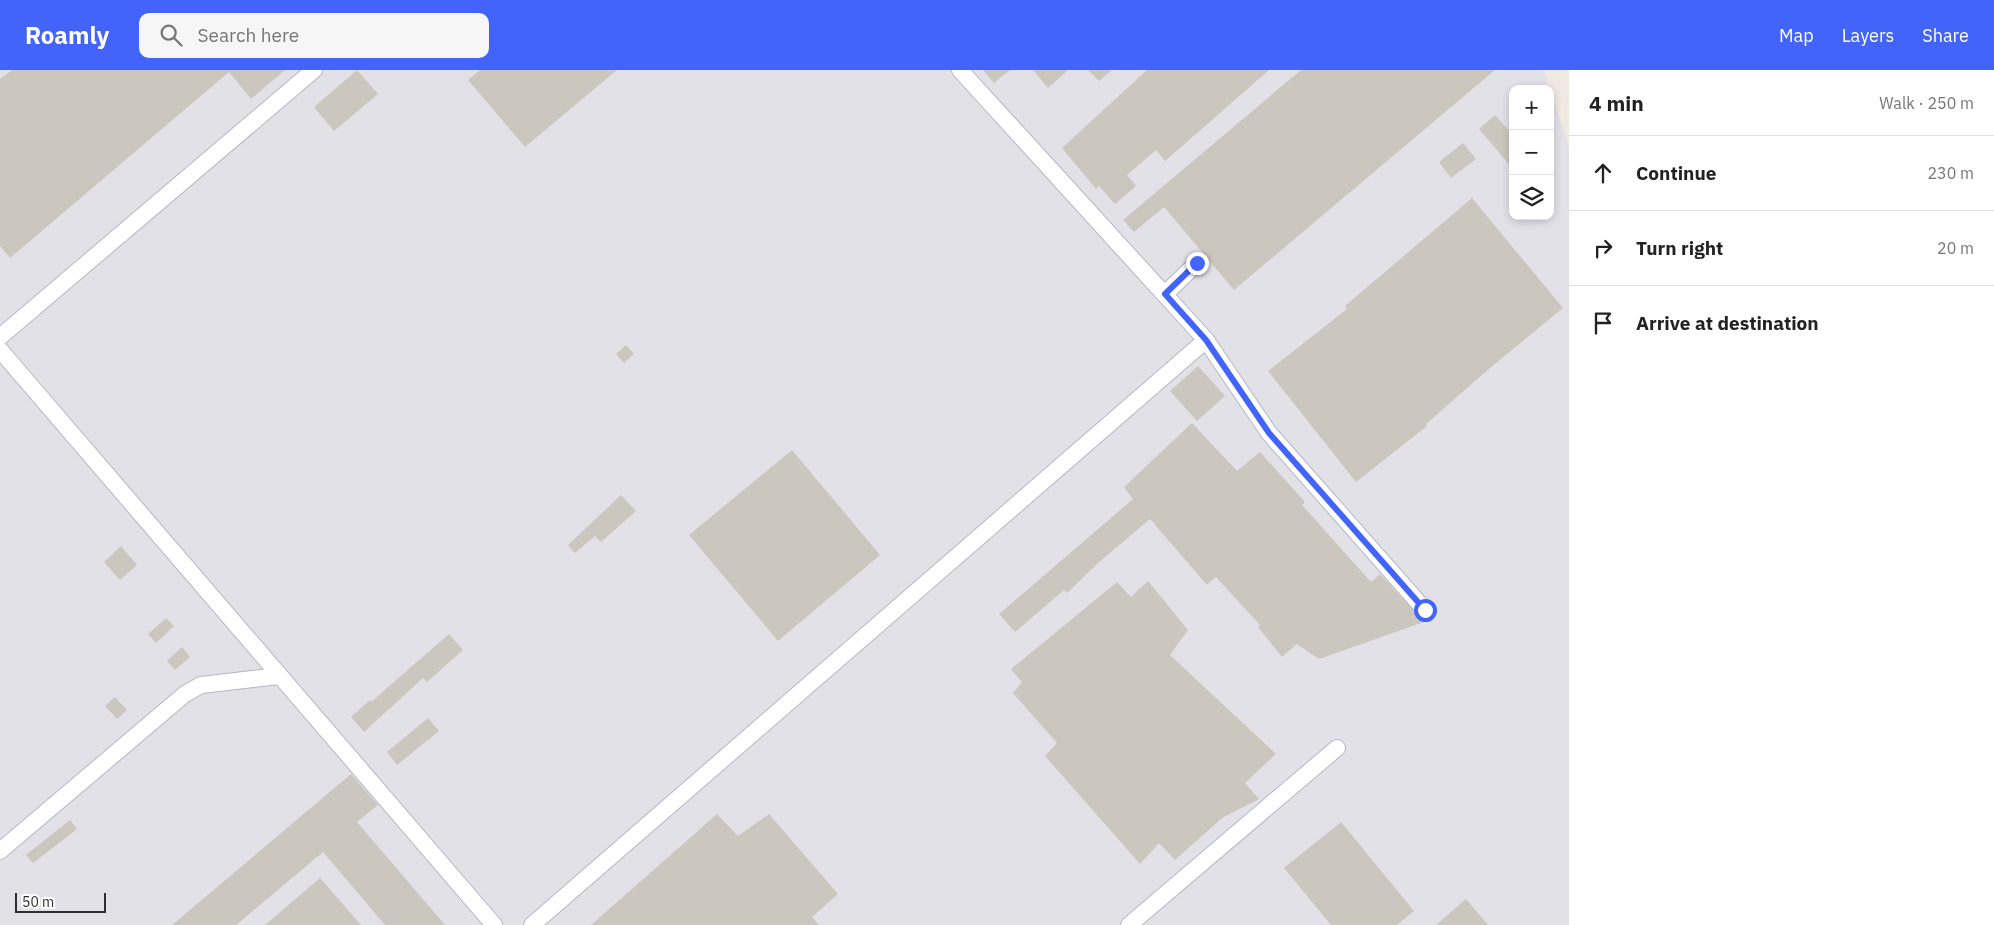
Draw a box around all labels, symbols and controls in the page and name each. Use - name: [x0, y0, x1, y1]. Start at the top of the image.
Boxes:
- search box: [139, 13, 489, 58]
- text: Roamly: [25, 19, 109, 51]
- icon: search: [157, 21, 185, 49]
- text: Search here: [197, 23, 299, 47]
- text: Map: [1779, 24, 1814, 47]
- text: Layers: [1842, 24, 1894, 47]
- text: Share: [1922, 24, 1969, 47]
- map controls: [1509, 85, 1554, 220]
- button: +: [1509, 85, 1554, 130]
- text: 4 min: [1589, 89, 1644, 117]
- text: Walk · 250 m: [1879, 93, 1974, 113]
- button: −: [1509, 130, 1554, 175]
- icon: ahead: [1589, 159, 1617, 187]
- text: Continue: [1636, 161, 1716, 185]
- text: 230 m: [1927, 163, 1974, 183]
- button: layers: [1509, 175, 1554, 220]
- icon: right: [1589, 234, 1617, 262]
- text: Turn right: [1636, 236, 1723, 260]
- text: 20 m: [1937, 238, 1974, 258]
- route end: [1186, 252, 1209, 275]
- icon: arrive: [1589, 309, 1617, 337]
- text: Arrive at destination: [1636, 311, 1819, 335]
- route start: [1414, 599, 1437, 622]
- scale bar: [15, 890, 106, 913]
- text: 50 m: [22, 893, 54, 911]

